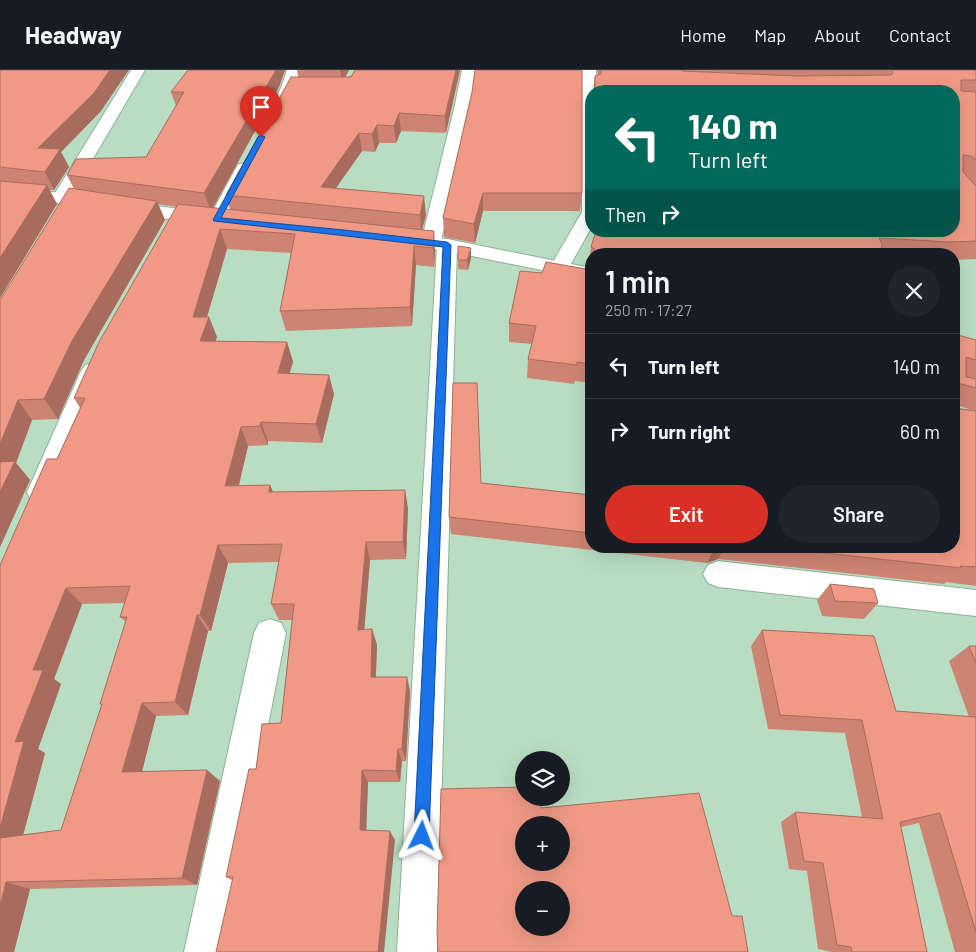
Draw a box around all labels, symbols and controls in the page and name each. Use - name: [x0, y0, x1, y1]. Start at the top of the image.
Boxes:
- text: Headway: [25, 20, 122, 49]
- text: Home: [680, 24, 726, 46]
- text: Map: [754, 24, 786, 46]
- text: About: [814, 24, 861, 46]
- text: Contact: [889, 24, 951, 46]
- pin: [240, 86, 282, 137]
- icon: arrive: [247, 93, 275, 121]
- text: 140 m: [688, 104, 778, 146]
- icon: left: [605, 105, 670, 170]
- text: Turn left: [688, 146, 768, 172]
- icon: right: [656, 200, 684, 228]
- text: Then: [605, 203, 646, 226]
- text: 1 min: [605, 263, 670, 299]
- button: close: [888, 265, 940, 317]
- text: 250 m · 17:27: [605, 300, 692, 319]
- icon: left: [605, 352, 633, 380]
- text: Turn left: [648, 355, 719, 378]
- text: 140 m: [893, 355, 940, 378]
- icon: right: [605, 417, 633, 445]
- text: Turn right: [648, 420, 730, 443]
- text: 60 m: [900, 420, 940, 443]
- button: Exit: [605, 485, 768, 543]
- button: Share: [778, 485, 940, 543]
- map controls: [515, 751, 570, 936]
- button: layers: [515, 751, 570, 806]
- position arrow: [395, 809, 447, 861]
- button: +: [515, 816, 570, 871]
- button: −: [515, 881, 570, 936]

